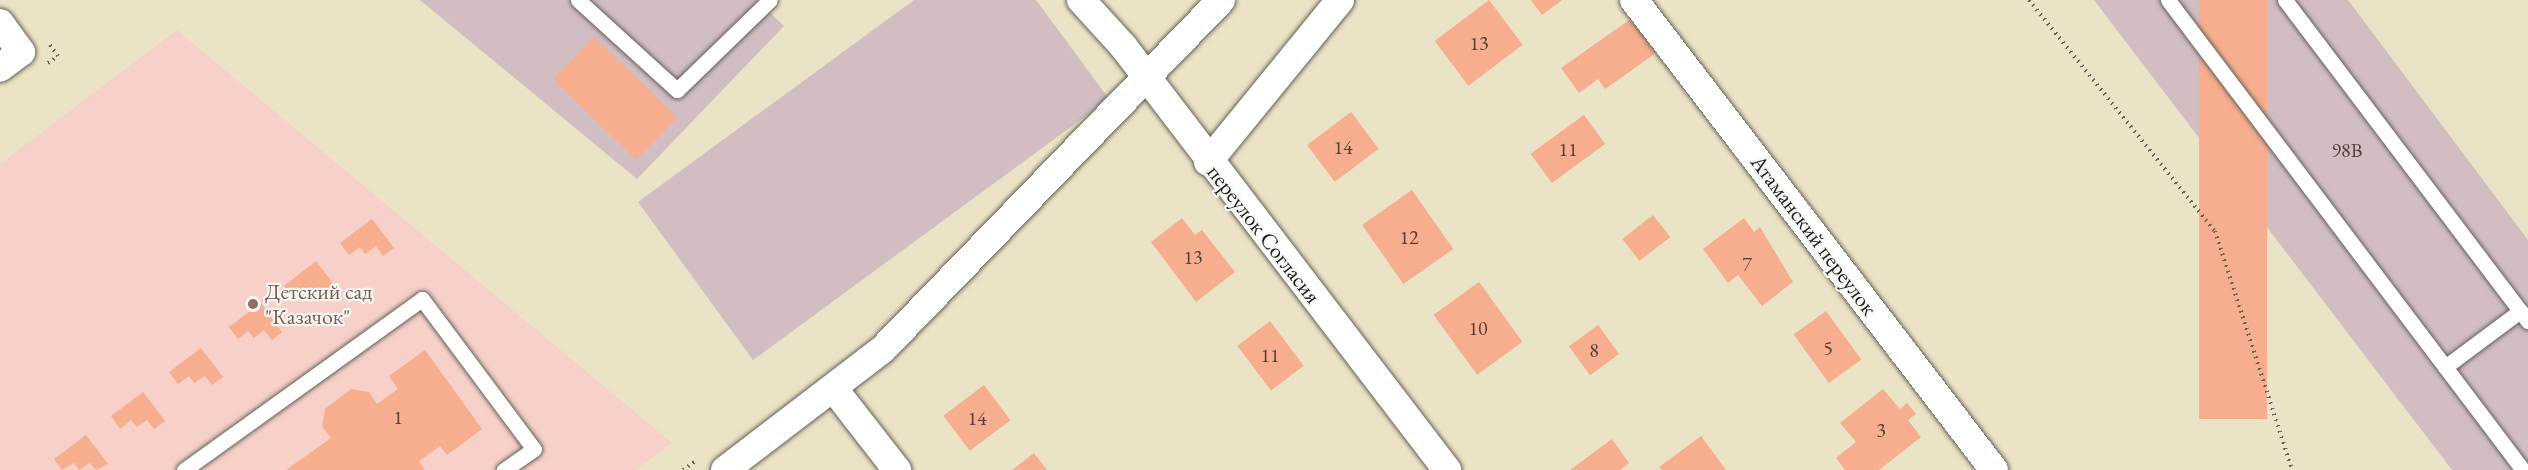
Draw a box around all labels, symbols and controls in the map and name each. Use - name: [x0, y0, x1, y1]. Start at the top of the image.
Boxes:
- house number: 13: [1469, 31, 1489, 55]
- house number: 14: [1333, 135, 1353, 159]
- house number: 11: [1558, 137, 1578, 161]
- house number: 98В: [2332, 138, 2362, 162]
- street label: Атаманский переулок: [1745, 150, 1883, 320]
- street label: переулок Согласия: [1202, 160, 1326, 308]
- house number: 12: [1399, 225, 1419, 249]
- house number: 13: [1183, 245, 1203, 269]
- house number: 7: [1742, 252, 1752, 276]
- place label: Детский сад "Казачок": [265, 278, 372, 330]
- marker: Детский сад "Казачок": [246, 297, 260, 311]
- house number: 10: [1468, 316, 1488, 340]
- house number: 5: [1823, 336, 1833, 360]
- house number: 8: [1589, 338, 1599, 362]
- house number: 11: [1260, 343, 1280, 367]
- house number: 1: [393, 405, 403, 429]
- house number: 14: [967, 406, 987, 430]
- house number: 3: [1876, 418, 1886, 442]

